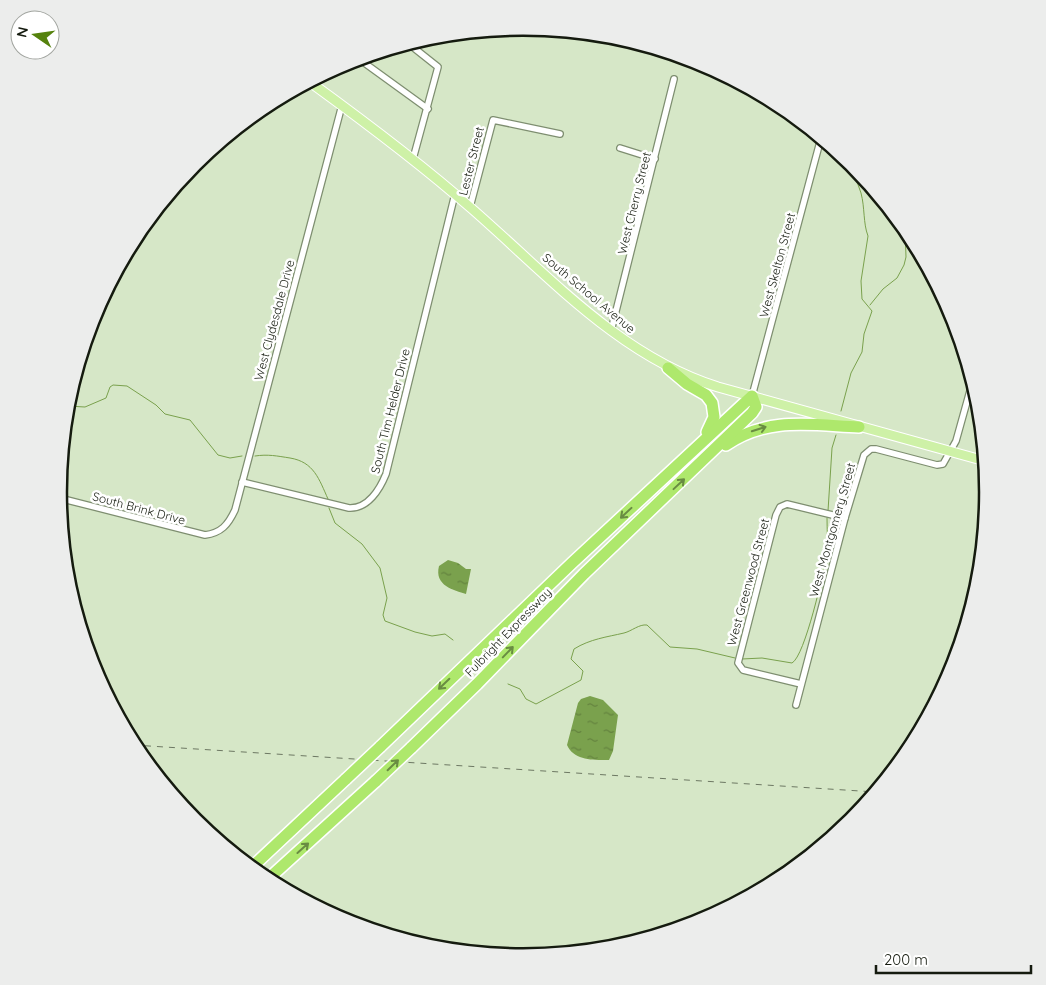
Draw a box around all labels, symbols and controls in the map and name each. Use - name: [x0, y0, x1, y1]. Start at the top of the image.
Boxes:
- north arrow: [10, 10, 60, 60]
- text: N: [12, 25, 32, 39]
- street label: Lester Street: [455, 125, 487, 197]
- street label: West Cherry Street: [614, 150, 654, 256]
- street label: West Skelton Street: [756, 211, 798, 319]
- street label: South School Avenue: [540, 250, 639, 336]
- street label: West Clydesdale Drive: [251, 258, 297, 382]
- street label: South Tim Helder Drive: [367, 347, 413, 475]
- one-way arrow: [751, 423, 767, 433]
- street label: West Montgomery Street: [806, 461, 858, 599]
- one-way arrow: [672, 478, 685, 490]
- street label: South Brink Drive: [91, 488, 187, 528]
- one-way arrow: [620, 507, 632, 519]
- street label: West Greenwood Street: [724, 517, 772, 647]
- street label: Fulbright Expressway: [462, 584, 554, 680]
- one-way arrow: [502, 646, 514, 659]
- one-way arrow: [439, 678, 451, 690]
- one-way arrow: [387, 759, 400, 771]
- one-way arrow: [296, 842, 309, 853]
- scale bar: [876, 942, 1031, 974]
- text: 200 m: [884, 950, 928, 969]

